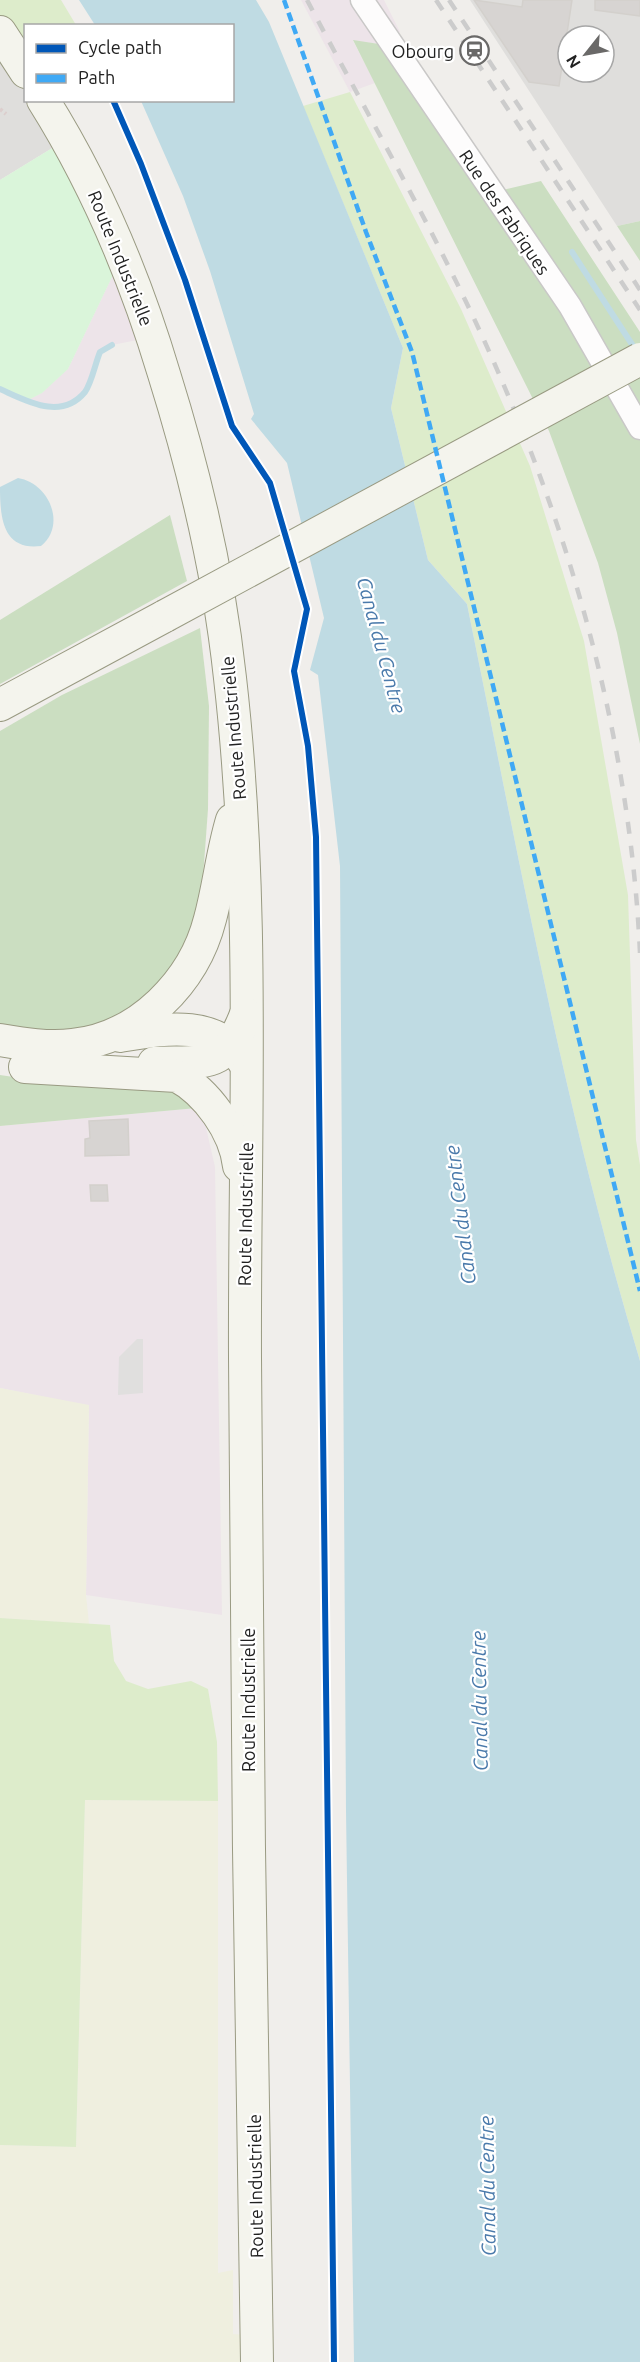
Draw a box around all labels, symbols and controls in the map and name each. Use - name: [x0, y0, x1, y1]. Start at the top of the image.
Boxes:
- legend: [24, 24, 234, 102]
- north arrow: [556, 24, 616, 84]
- station icon: Obourg: [459, 35, 491, 67]
- text: Cycle path: [78, 37, 162, 57]
- place label: Obourg: [392, 41, 454, 61]
- text: N: [562, 52, 584, 71]
- text: Path: [78, 67, 115, 87]
- street label: Rue des Fabriques: [456, 146, 554, 278]
- street label: Route Industrielle: [85, 187, 157, 329]
- water label: Canal du Centre: [353, 574, 411, 716]
- street label: Route Industrielle: [217, 655, 249, 801]
- street label: Route Industrielle: [234, 1142, 256, 1286]
- water label: Canal du Centre: [440, 1144, 480, 1286]
- street label: Route Industrielle: [238, 1628, 258, 1772]
- water label: Canal du Centre: [466, 1631, 492, 1771]
- street label: Route Industrielle: [244, 2114, 266, 2258]
- water label: Canal du Centre: [474, 2116, 500, 2256]

